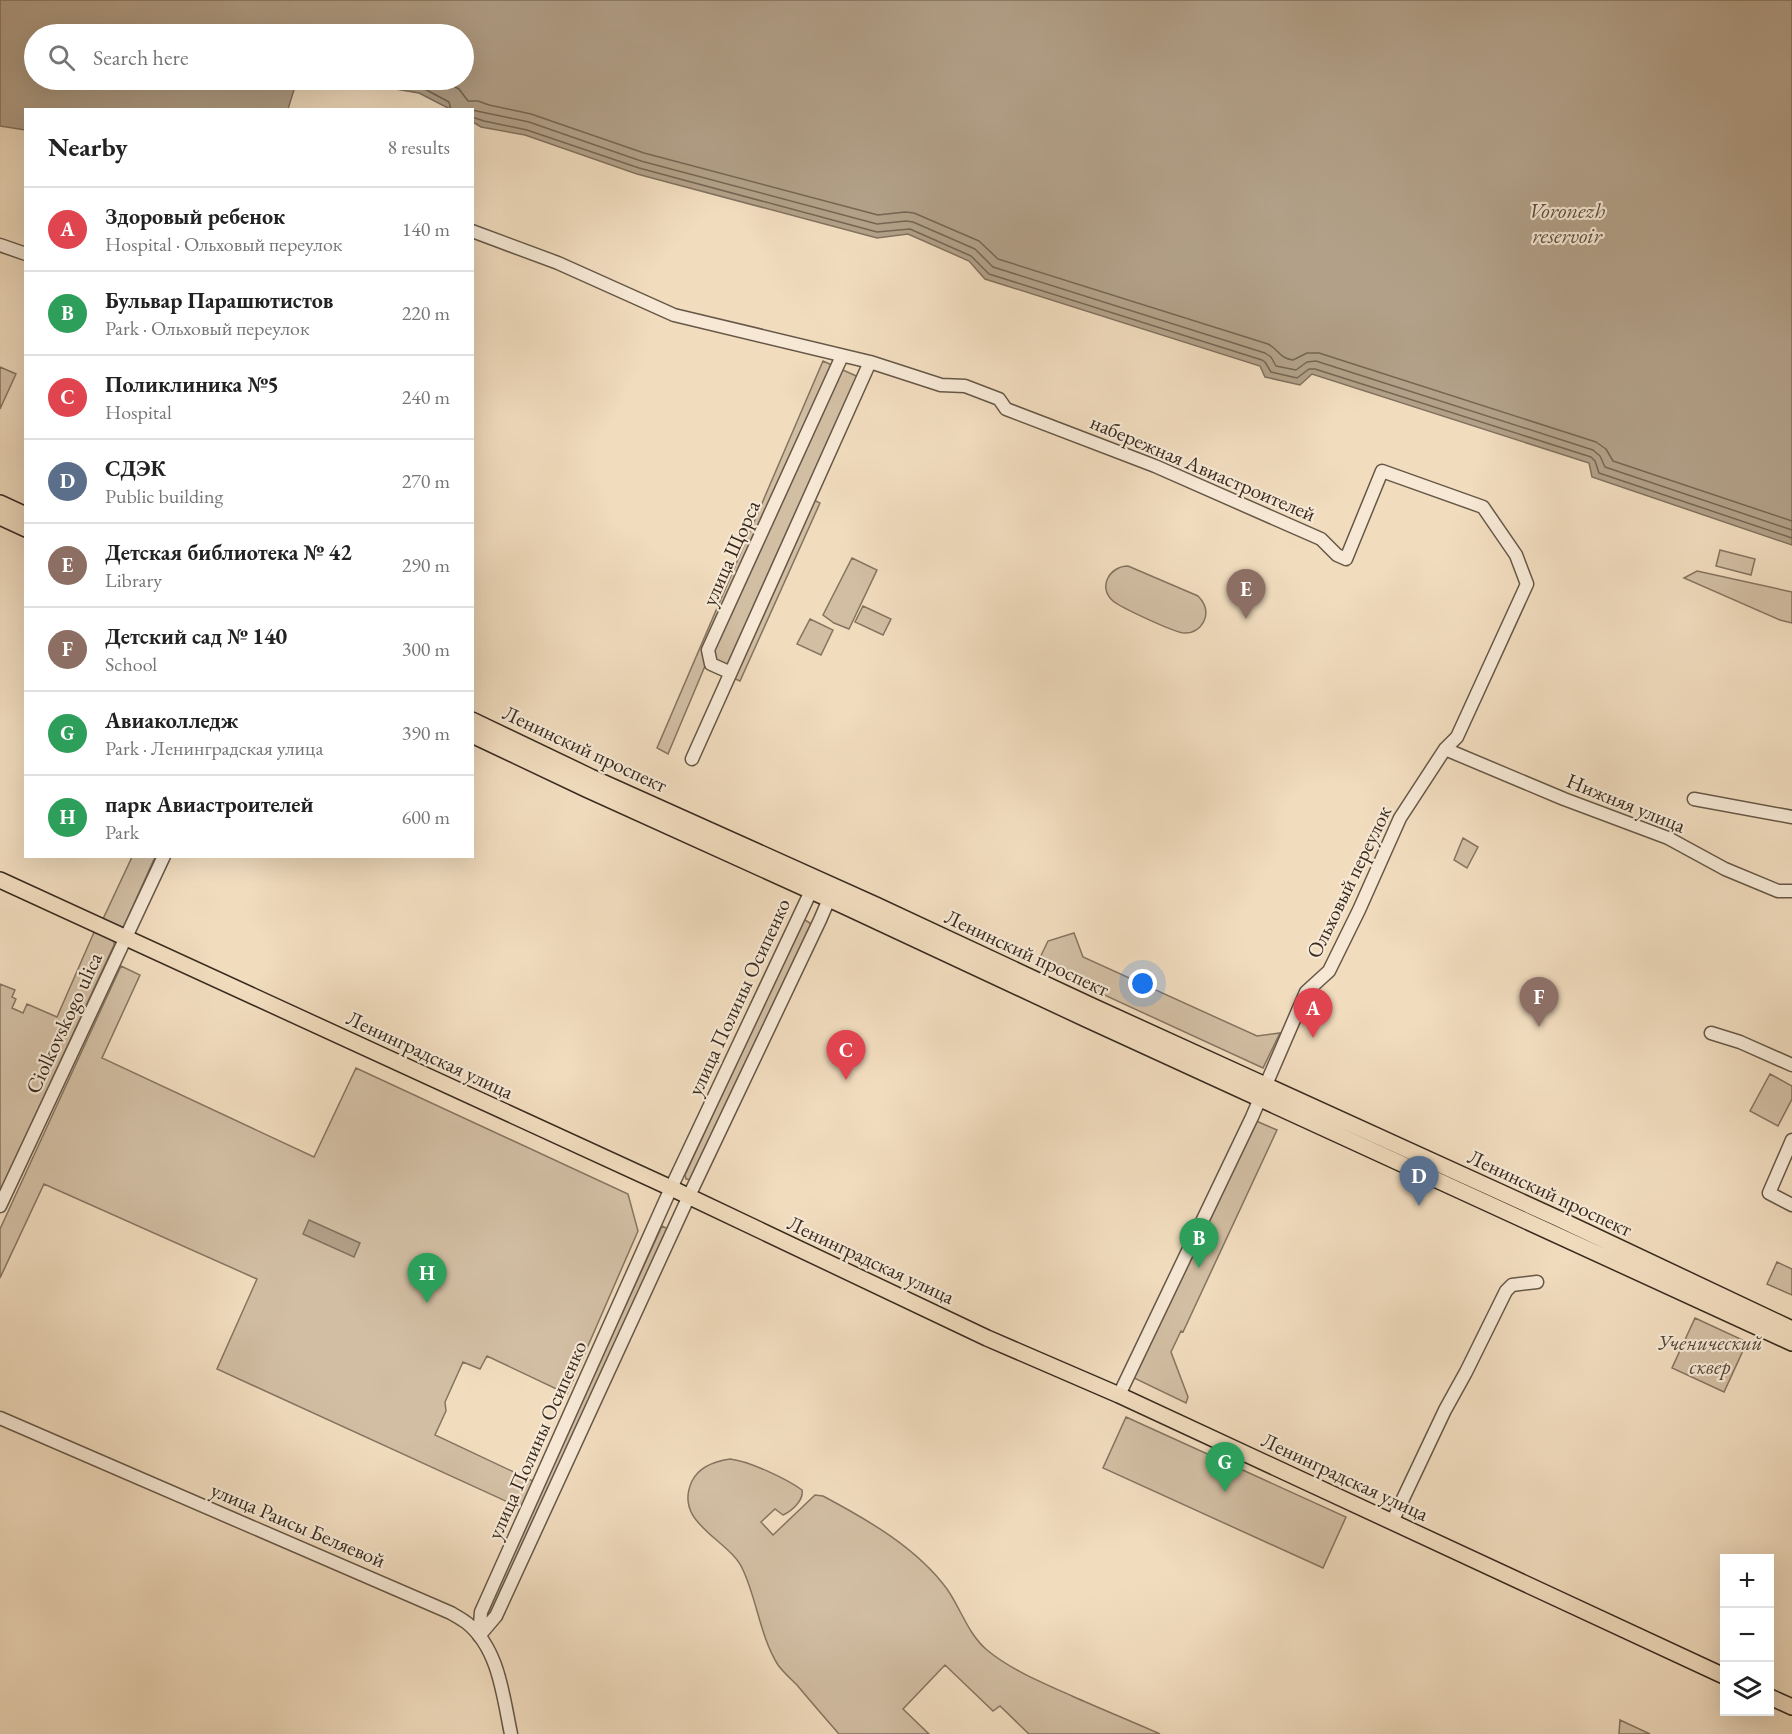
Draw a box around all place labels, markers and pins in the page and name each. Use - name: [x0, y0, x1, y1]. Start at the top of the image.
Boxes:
- pin: E: [1226, 570, 1266, 619]
- pin: F: [1520, 978, 1558, 1027]
- pin: A: [1294, 988, 1332, 1038]
- pin: C: [826, 1030, 866, 1080]
- pin: D: [1400, 1156, 1438, 1206]
- pin: B: [1180, 1218, 1218, 1268]
- pin: H: [408, 1254, 446, 1303]
- pin: G: [1206, 1442, 1244, 1492]

